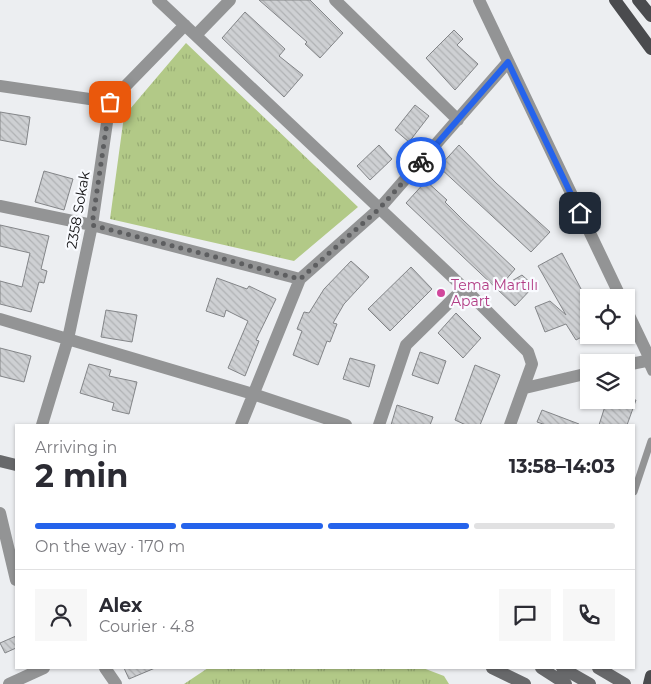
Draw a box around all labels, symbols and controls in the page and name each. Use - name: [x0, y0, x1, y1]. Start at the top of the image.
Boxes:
- pin: [89, 81, 131, 123]
- icon: bag: [96, 88, 124, 116]
- courier: [396, 137, 446, 187]
- icon: bike: [407, 148, 435, 176]
- street label: 2358 Sokak: [62, 169, 94, 250]
- pin: [559, 192, 601, 234]
- icon: home: [566, 199, 594, 227]
- place label: Tema Martılı Apart: [451, 276, 538, 310]
- marker: Tema Martılı Apart: [435, 287, 447, 299]
- map controls: [580, 289, 635, 409]
- button: locate: [580, 289, 635, 344]
- button: layers: [580, 354, 635, 409]
- text: Arriving in: [35, 438, 117, 457]
- text: 13:58–14:03: [509, 455, 615, 478]
- text: 2 min: [35, 456, 128, 495]
- text: On the way · 170 m: [35, 537, 185, 556]
- button: person: [35, 589, 87, 641]
- button: chat: [499, 589, 551, 641]
- button: phone: [563, 589, 615, 641]
- text: Alex: [99, 594, 142, 617]
- text: Courier · 4.8: [99, 617, 195, 636]

